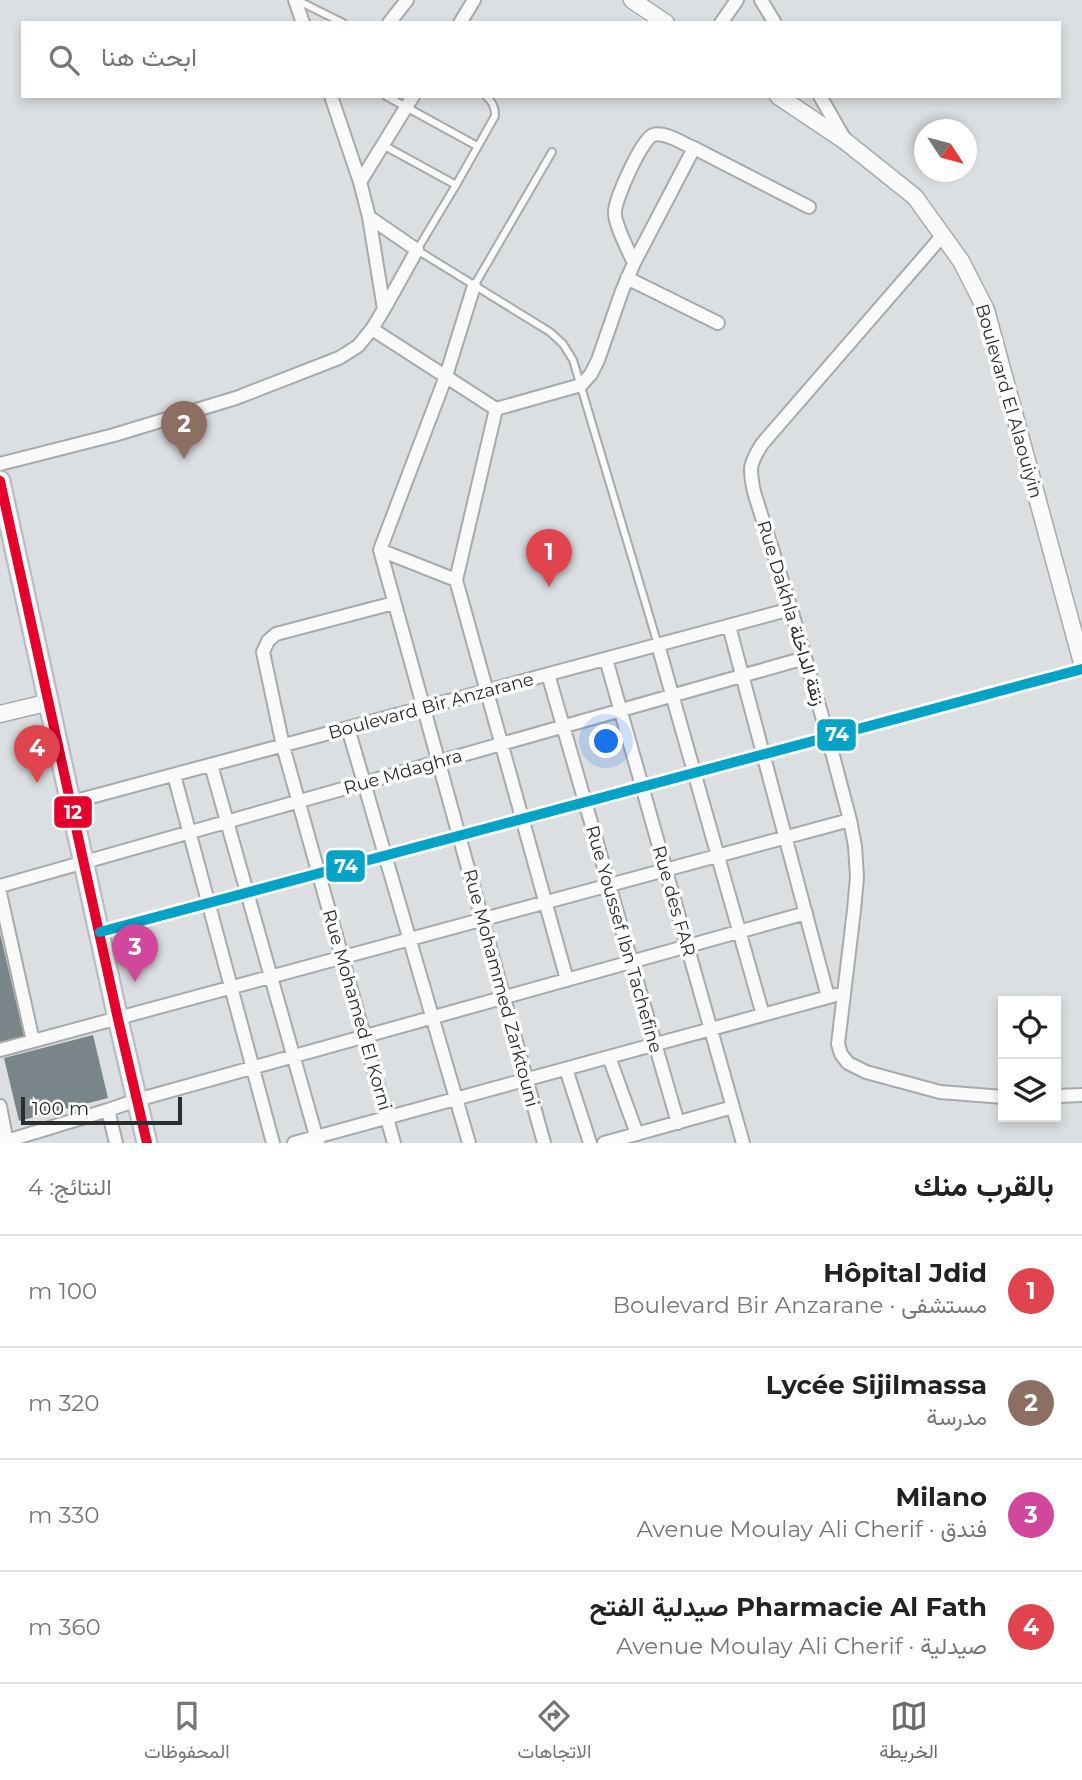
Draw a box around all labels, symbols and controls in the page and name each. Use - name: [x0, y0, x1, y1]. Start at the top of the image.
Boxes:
- search box: [21, 21, 1061, 98]
- icon: search: [45, 41, 83, 79]
- text: ابحث هنا: [101, 41, 197, 73]
- north arrow: [914, 119, 977, 182]
- street label: Boulevard El Alaouiyin: [971, 301, 1047, 501]
- pin: 2: [161, 401, 207, 459]
- street label: Rue Dakhla زنقة الداخلة: [752, 518, 830, 708]
- pin: 1: [526, 529, 572, 587]
- street label: Boulevard Bir Anzarane: [326, 668, 536, 744]
- line badge: 74: [816, 718, 857, 752]
- text: 74: [825, 723, 849, 746]
- your location: [589, 724, 623, 758]
- pin: 4: [14, 725, 60, 783]
- street label: Rue Mdaghra: [341, 745, 465, 799]
- line badge: 12: [53, 795, 93, 829]
- text: 12: [64, 801, 82, 824]
- street label: Rue Youssef Ibn Tachefine: [581, 823, 667, 1055]
- street label: Rue des FAR: [648, 843, 700, 959]
- line badge: 74: [325, 849, 366, 883]
- text: 74: [334, 855, 358, 878]
- street label: Rue Mohammed Zarktouni: [459, 867, 543, 1109]
- street label: Rue Mohamed El Korni: [318, 907, 396, 1113]
- pin: 3: [112, 924, 158, 982]
- map controls: [998, 996, 1061, 1122]
- button: locate: [998, 996, 1061, 1059]
- button: layers: [998, 1059, 1061, 1122]
- scale bar: [21, 1094, 182, 1126]
- text: 100 m: [32, 1097, 89, 1120]
- text: بالقرب منك: [914, 1167, 1054, 1204]
- text: النتائج: 4: [28, 1173, 112, 1201]
- text: Hôpital Jdid: [823, 1257, 987, 1289]
- text: 100 m: [28, 1277, 97, 1305]
- text: 1: [1026, 1277, 1036, 1305]
- text: مستشفى · Boulevard Bir Anzarane: [613, 1291, 987, 1319]
- text: Lycée Sijilmassa: [766, 1369, 987, 1401]
- text: 320 m: [28, 1389, 100, 1417]
- text: 2: [1024, 1389, 1038, 1417]
- text: مدرسة: [926, 1403, 987, 1431]
- text: Milano: [895, 1481, 987, 1513]
- text: 330 m: [28, 1501, 100, 1529]
- text: 3: [1024, 1501, 1038, 1529]
- text: فندق · Avenue Moulay Ali Cherif: [637, 1515, 987, 1543]
- text: Pharmacie Al Fath صيدلية الفتح: [590, 1591, 987, 1623]
- text: 360 m: [28, 1613, 101, 1641]
- text: 4: [1023, 1613, 1039, 1641]
- text: صيدلية · Avenue Moulay Ali Cherif: [616, 1632, 987, 1660]
- tab: المحفوظات: [144, 1697, 230, 1768]
- tab: الاتجاهات: [518, 1697, 591, 1768]
- tab: الخريطة: [879, 1697, 938, 1768]

